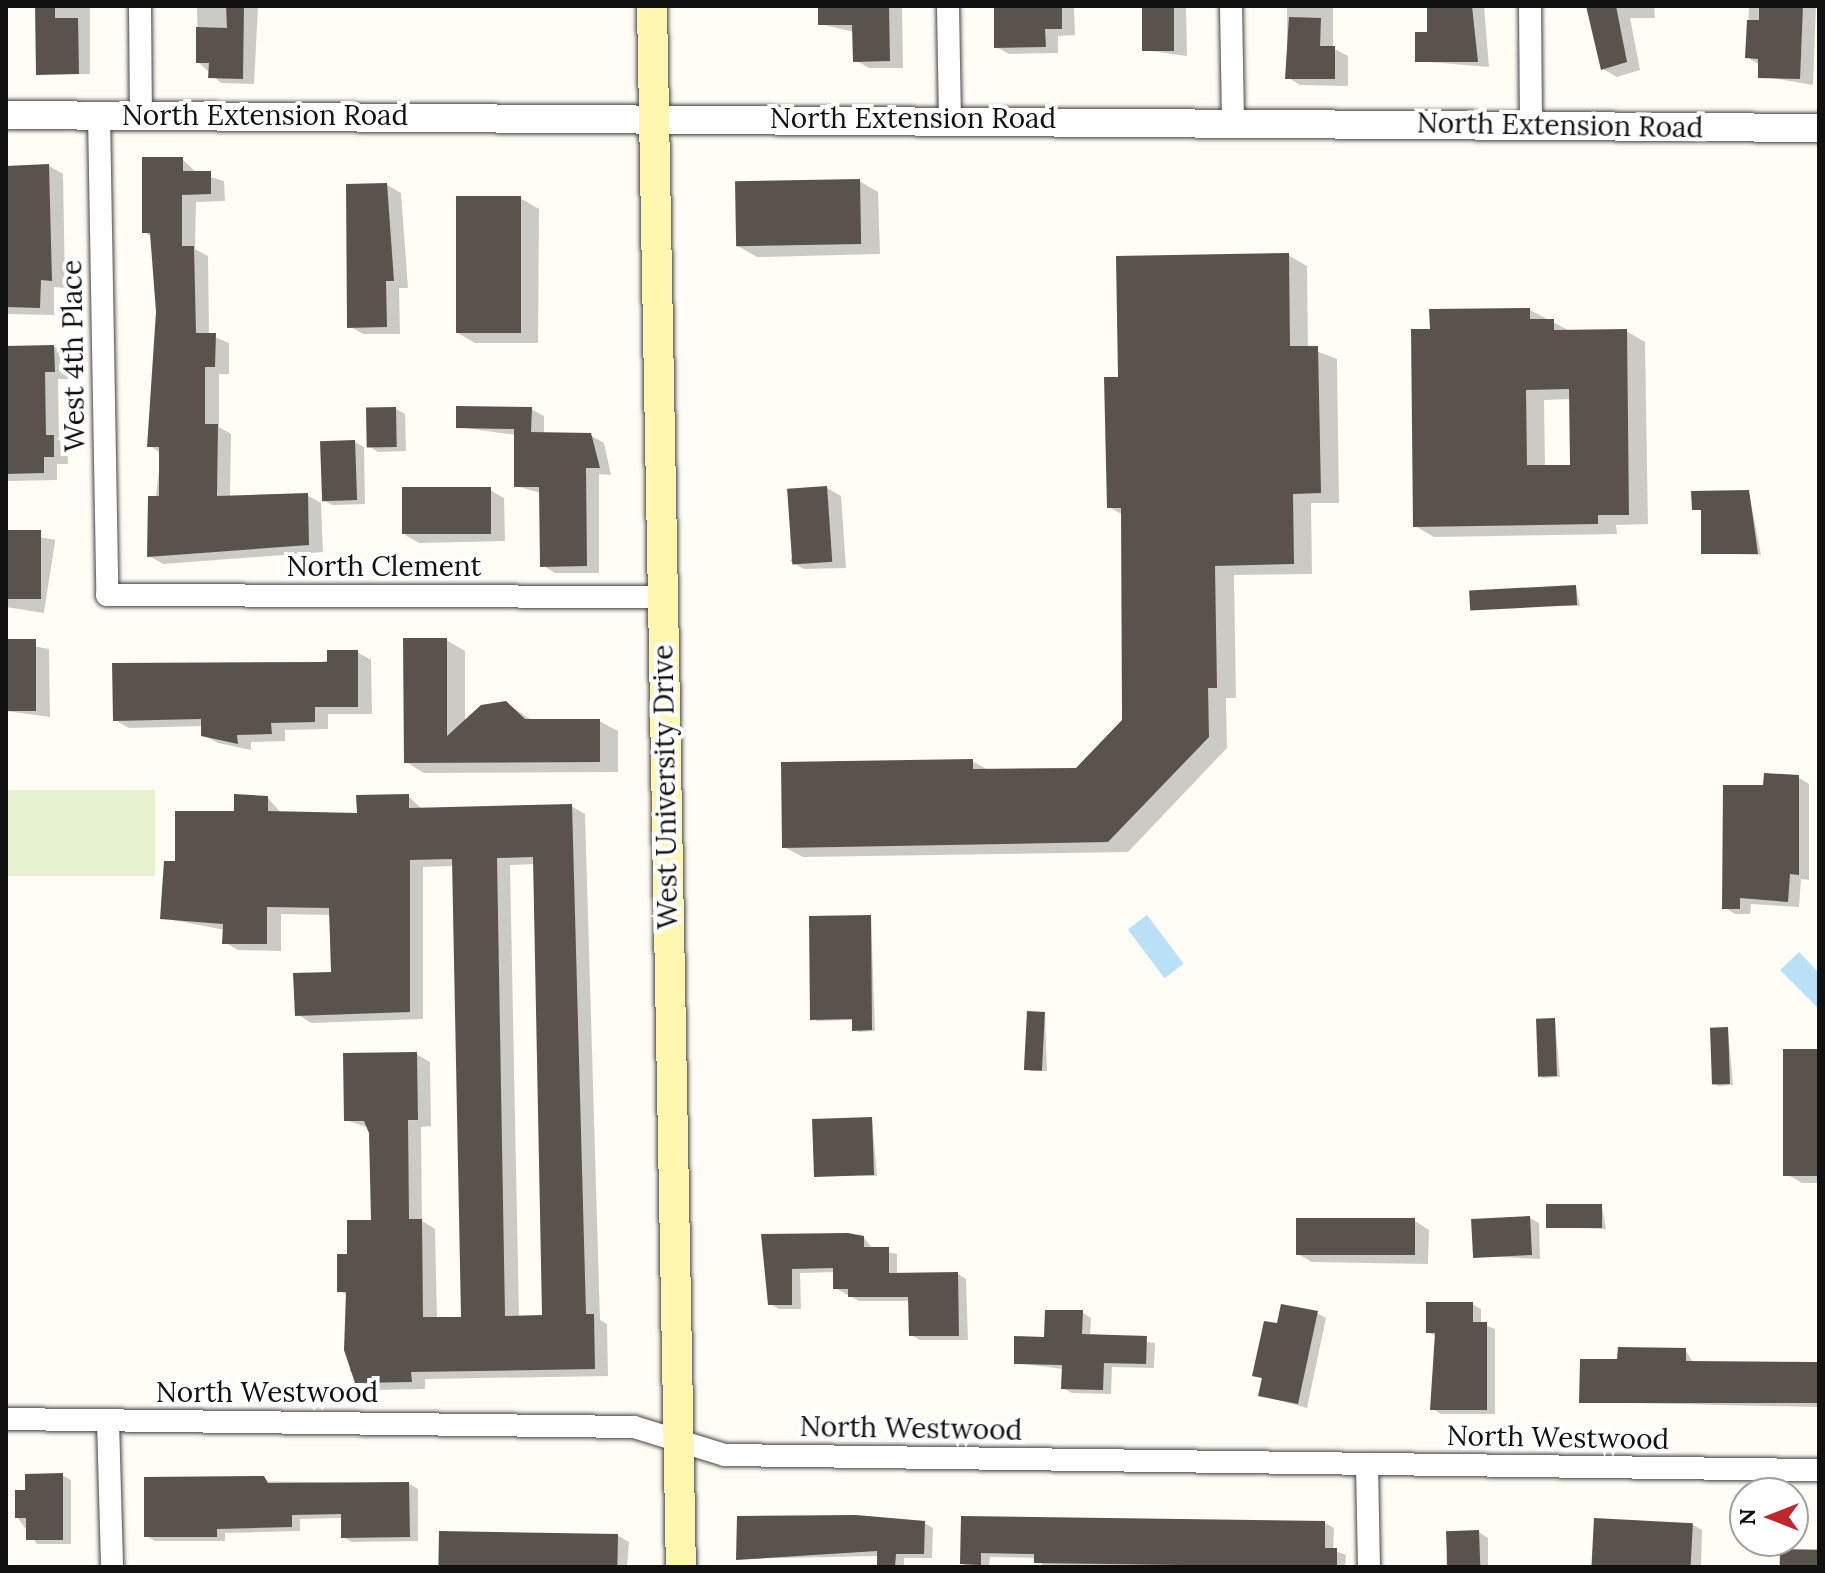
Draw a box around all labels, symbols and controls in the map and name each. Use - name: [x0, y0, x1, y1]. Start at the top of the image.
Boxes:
- street label: North Extension Road: [122, 98, 408, 132]
- street label: North Extension Road: [770, 101, 1056, 135]
- street label: North Extension Road: [1416, 106, 1704, 144]
- street label: West 4th Place: [55, 260, 91, 452]
- street label: North Clement: [287, 549, 481, 583]
- street label: West University Drive: [646, 644, 684, 930]
- street label: North Westwood: [156, 1375, 378, 1409]
- street label: North Westwood: [799, 1409, 1023, 1447]
- street label: North Westwood: [1446, 1418, 1670, 1456]
- north arrow: [1729, 1477, 1809, 1557]
- text: N: [1733, 1509, 1761, 1526]

